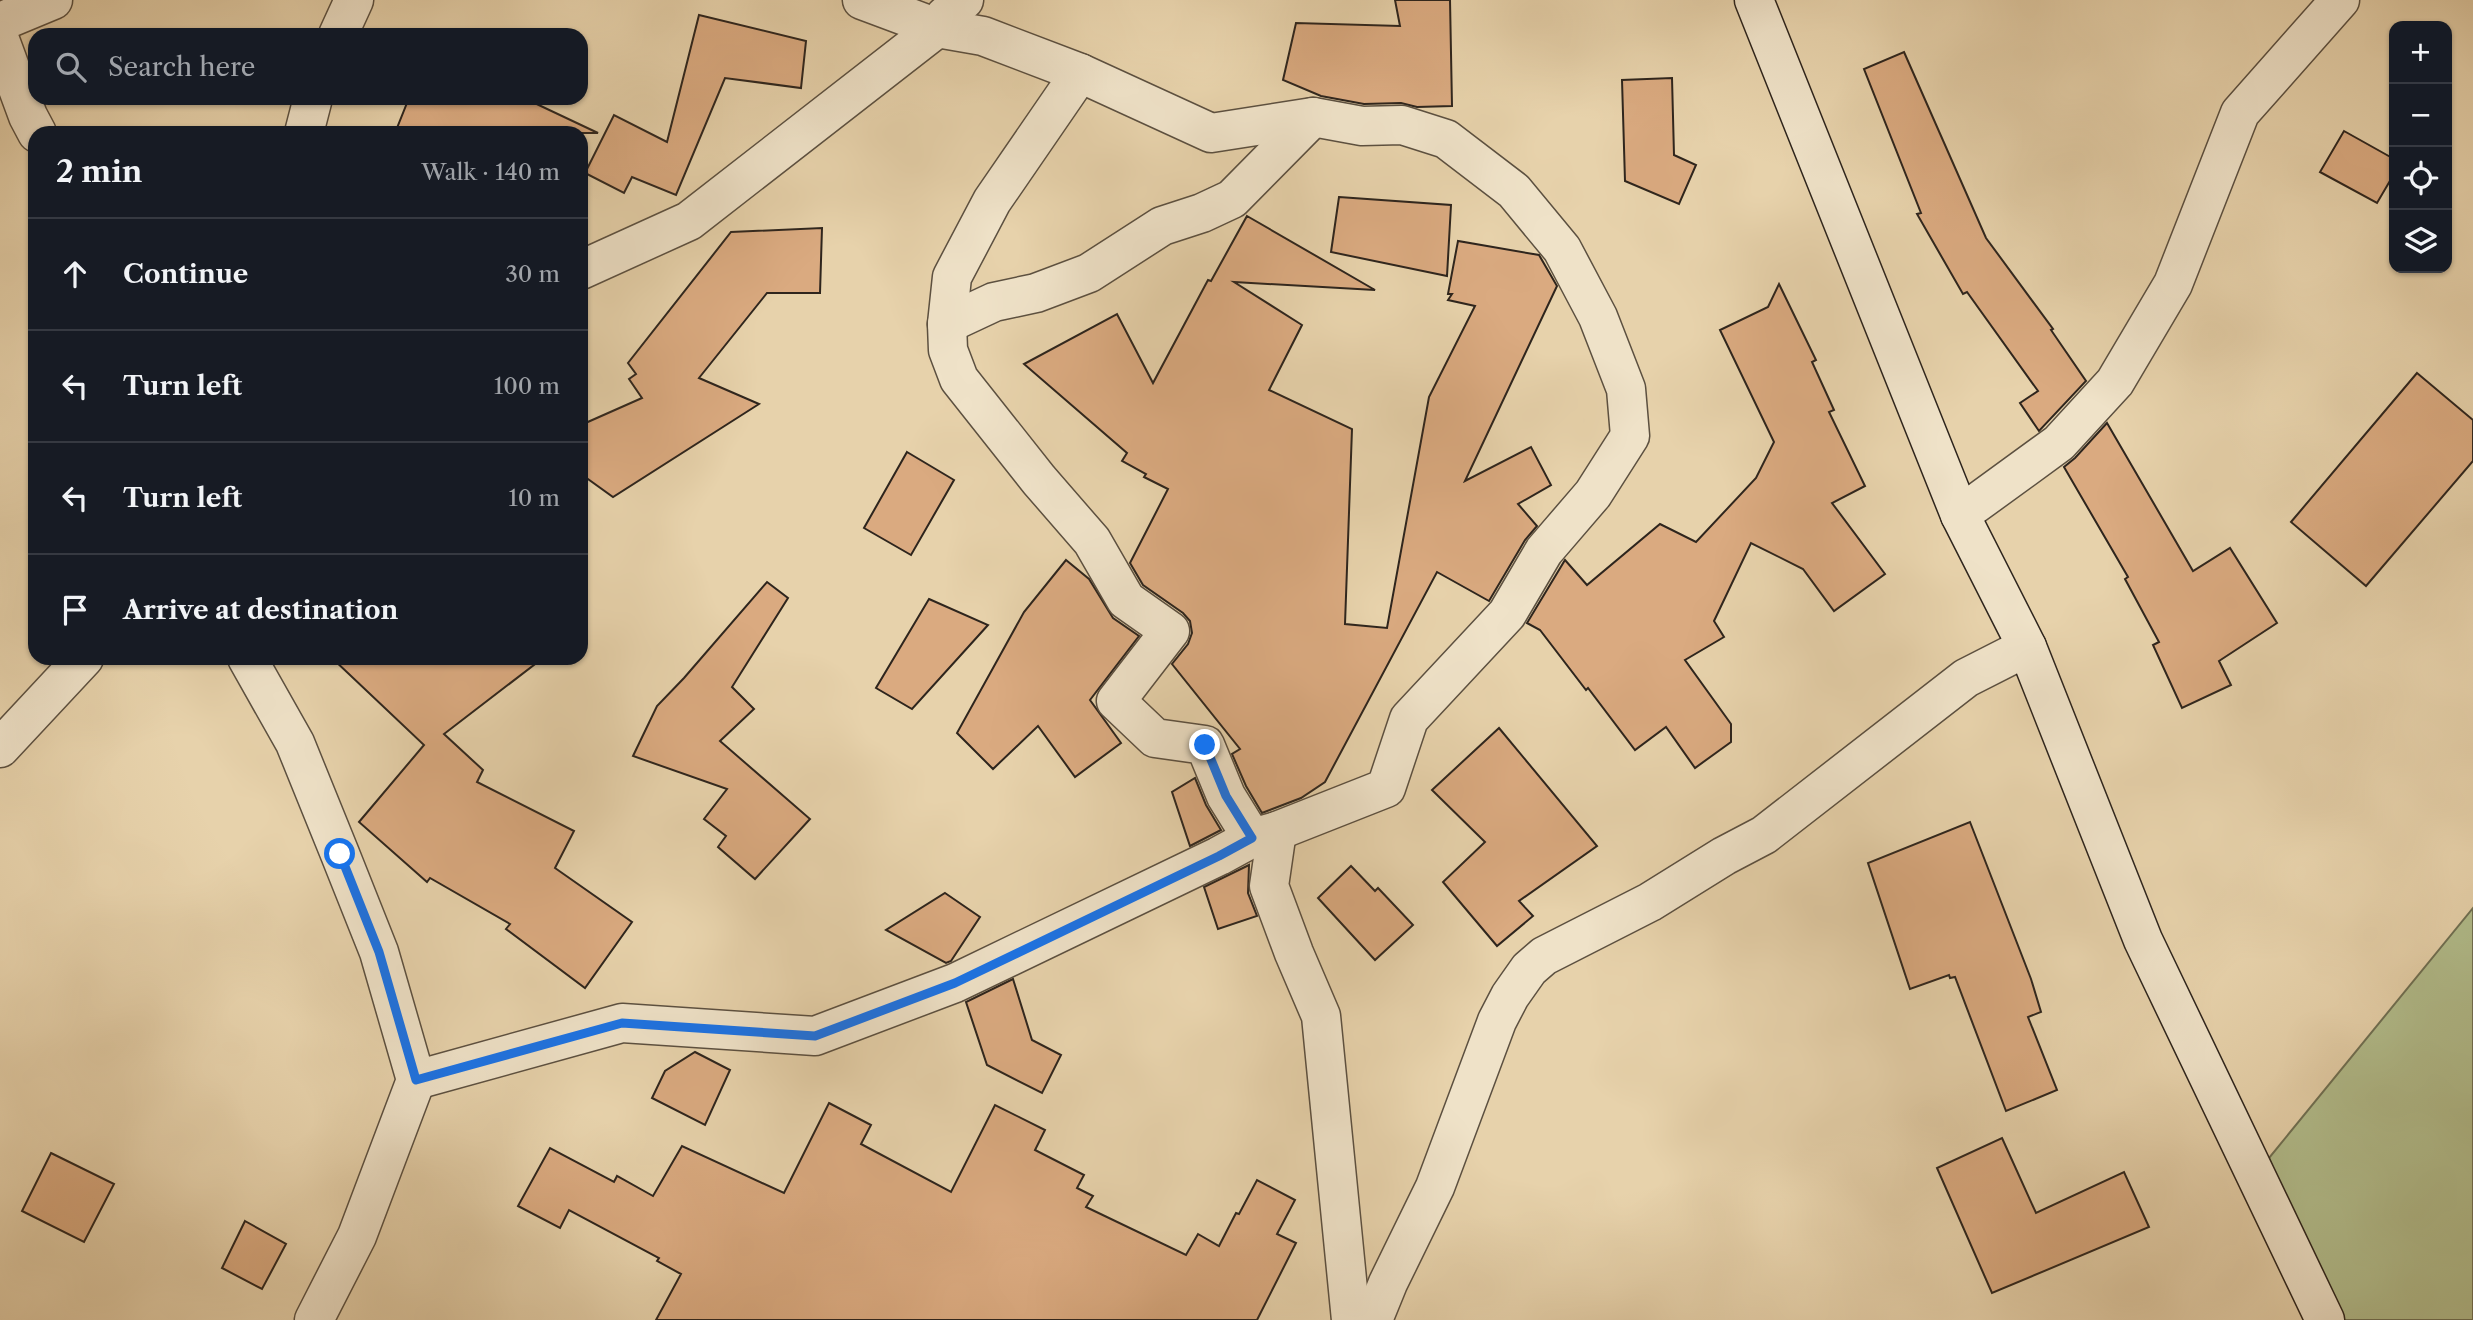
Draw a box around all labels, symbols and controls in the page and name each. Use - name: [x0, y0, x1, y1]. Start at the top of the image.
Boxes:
- map controls: [2389, 21, 2452, 273]
- button: +: [2389, 21, 2452, 84]
- search box: [28, 28, 588, 105]
- icon: search: [52, 48, 90, 86]
- text: Search here: [108, 51, 255, 83]
- button: −: [2389, 84, 2452, 147]
- button: locate: [2389, 147, 2452, 210]
- text: 2 min: [56, 153, 142, 190]
- text: Walk · 140 m: [421, 158, 560, 186]
- button: layers: [2389, 210, 2452, 273]
- icon: ahead: [56, 255, 94, 293]
- text: Continue: [123, 258, 248, 290]
- text: 30 m: [505, 260, 560, 288]
- icon: left: [56, 367, 94, 405]
- text: Turn left: [123, 370, 242, 402]
- text: 100 m: [494, 372, 560, 400]
- icon: left: [56, 479, 94, 517]
- text: Turn left: [123, 482, 242, 514]
- text: 10 m: [508, 484, 560, 512]
- icon: arrive: [56, 591, 94, 629]
- text: Arrive at destination: [123, 594, 398, 626]
- route end: [1189, 729, 1220, 760]
- route start: [324, 838, 355, 869]

